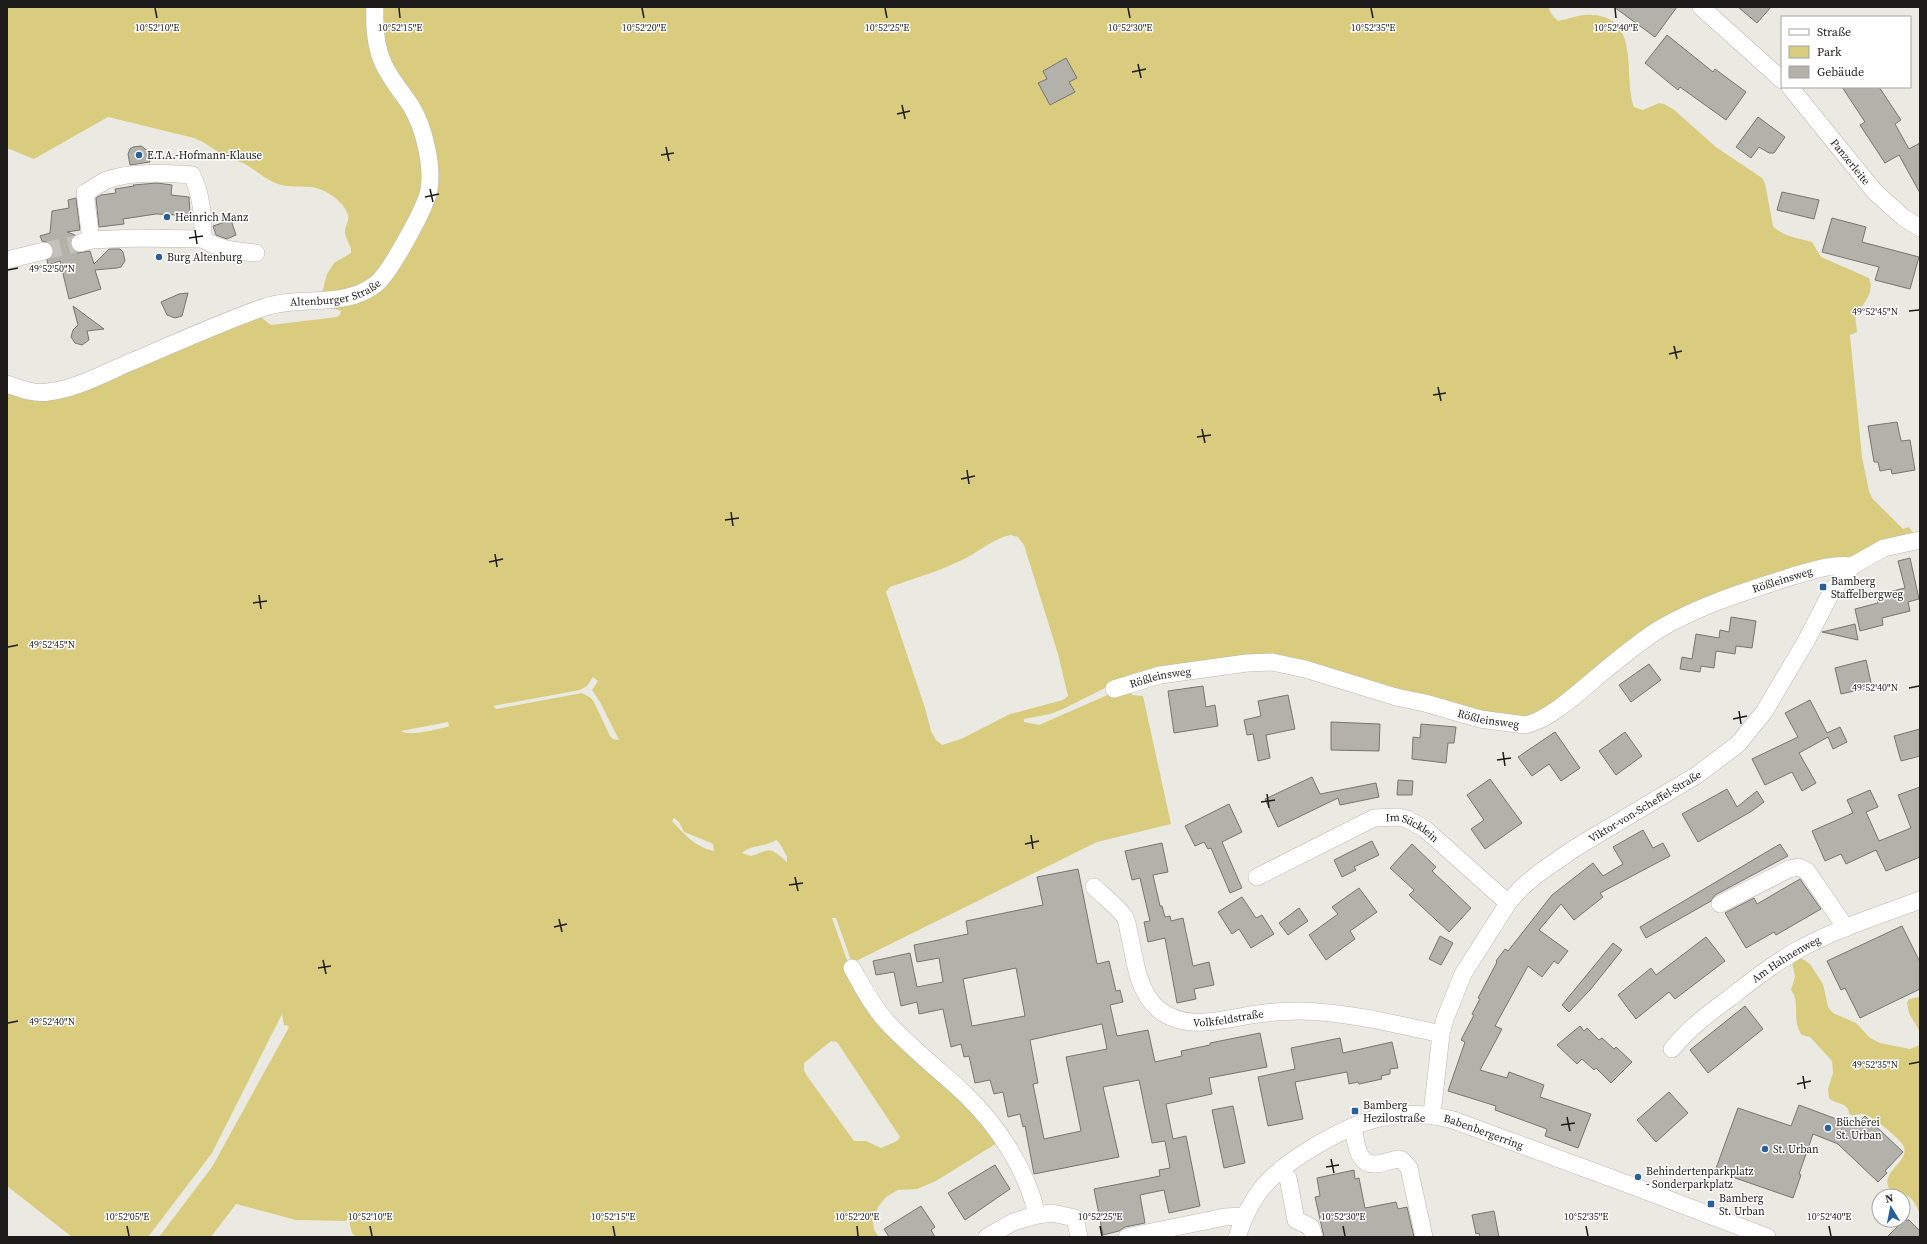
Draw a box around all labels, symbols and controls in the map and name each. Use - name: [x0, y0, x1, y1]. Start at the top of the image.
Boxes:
- legend: [1781, 16, 1911, 88]
- text: 10°52'10"E: [135, 21, 179, 34]
- text: 10°52'15"E: [378, 21, 422, 34]
- text: 10°52'20"E: [622, 21, 666, 34]
- text: 10°52'25"E: [865, 21, 909, 34]
- text: 10°52'30"E: [1108, 21, 1152, 34]
- text: 10°52'35"E: [1351, 21, 1395, 34]
- text: 10°52'40"E: [1594, 21, 1638, 34]
- text: Straße: [1817, 24, 1851, 40]
- text: Park: [1817, 44, 1842, 60]
- text: Gebäude: [1817, 64, 1864, 80]
- street label: Panzerleite: [1827, 136, 1873, 188]
- place label: E.T.A.-Hofmann-Klause: [147, 148, 263, 163]
- marker: E.T.A.-Hofmann-Klause: [134, 150, 144, 160]
- place label: Heinrich Manz: [175, 210, 248, 225]
- marker: Heinrich Manz: [162, 212, 172, 222]
- place label: Burg Altenburg: [167, 250, 243, 265]
- marker: Burg Altenburg: [154, 252, 164, 262]
- text: 49°52'50"N: [29, 262, 75, 275]
- street label: Altenburger Straße: [289, 276, 385, 310]
- text: 49°52'45"N: [1852, 305, 1898, 318]
- street label: Rößleinsweg: [1750, 564, 1815, 597]
- place label: Bamberg Staffelbergweg: [1831, 574, 1904, 602]
- marker: Bamberg Staffelbergweg: [1818, 582, 1828, 592]
- text: 49°52'45"N: [29, 638, 75, 651]
- street label: Rößleinsweg: [1128, 664, 1192, 692]
- text: 49°52'40"N: [1852, 681, 1898, 694]
- street label: Rößleinsweg: [1456, 706, 1520, 732]
- street label: Viktor-von-Scheffel-Straße: [1586, 767, 1705, 846]
- street label: Im Sücklein: [1385, 810, 1442, 846]
- street label: Am Hahnenweg: [1749, 932, 1824, 986]
- street label: Volkfeldstraße: [1193, 1006, 1265, 1030]
- text: 49°52'40"N: [29, 1015, 75, 1028]
- text: 49°52'35"N: [1852, 1058, 1898, 1071]
- place label: Bamberg Hezilostraße: [1363, 1098, 1426, 1126]
- marker: Bamberg Hezilostraße: [1350, 1106, 1360, 1116]
- street label: Babenbergerring: [1442, 1111, 1526, 1153]
- place label: Bücherei St. Urban: [1836, 1115, 1882, 1143]
- marker: Bücherei St. Urban: [1823, 1123, 1833, 1133]
- place label: St. Urban: [1773, 1142, 1819, 1157]
- marker: St. Urban: [1760, 1144, 1770, 1154]
- place label: Behindertenparkplatz - Sonderparkplatz: [1646, 1164, 1753, 1192]
- marker: Behindertenparkplatz - Sonderparkplatz: [1633, 1172, 1643, 1182]
- north arrow: [1871, 1188, 1911, 1228]
- place label: Bamberg St. Urban: [1719, 1191, 1765, 1219]
- text: N: [1884, 1191, 1895, 1207]
- marker: Bamberg St. Urban: [1706, 1199, 1716, 1209]
- text: 10°52'05"E: [105, 1210, 149, 1223]
- text: 10°52'10"E: [348, 1210, 392, 1223]
- text: 10°52'15"E: [591, 1210, 635, 1223]
- text: 10°52'20"E: [835, 1210, 879, 1223]
- text: 10°52'25"E: [1078, 1210, 1122, 1223]
- text: 10°52'30"E: [1321, 1210, 1365, 1223]
- text: 10°52'35"E: [1564, 1210, 1608, 1223]
- text: 10°52'40"E: [1807, 1210, 1851, 1223]

